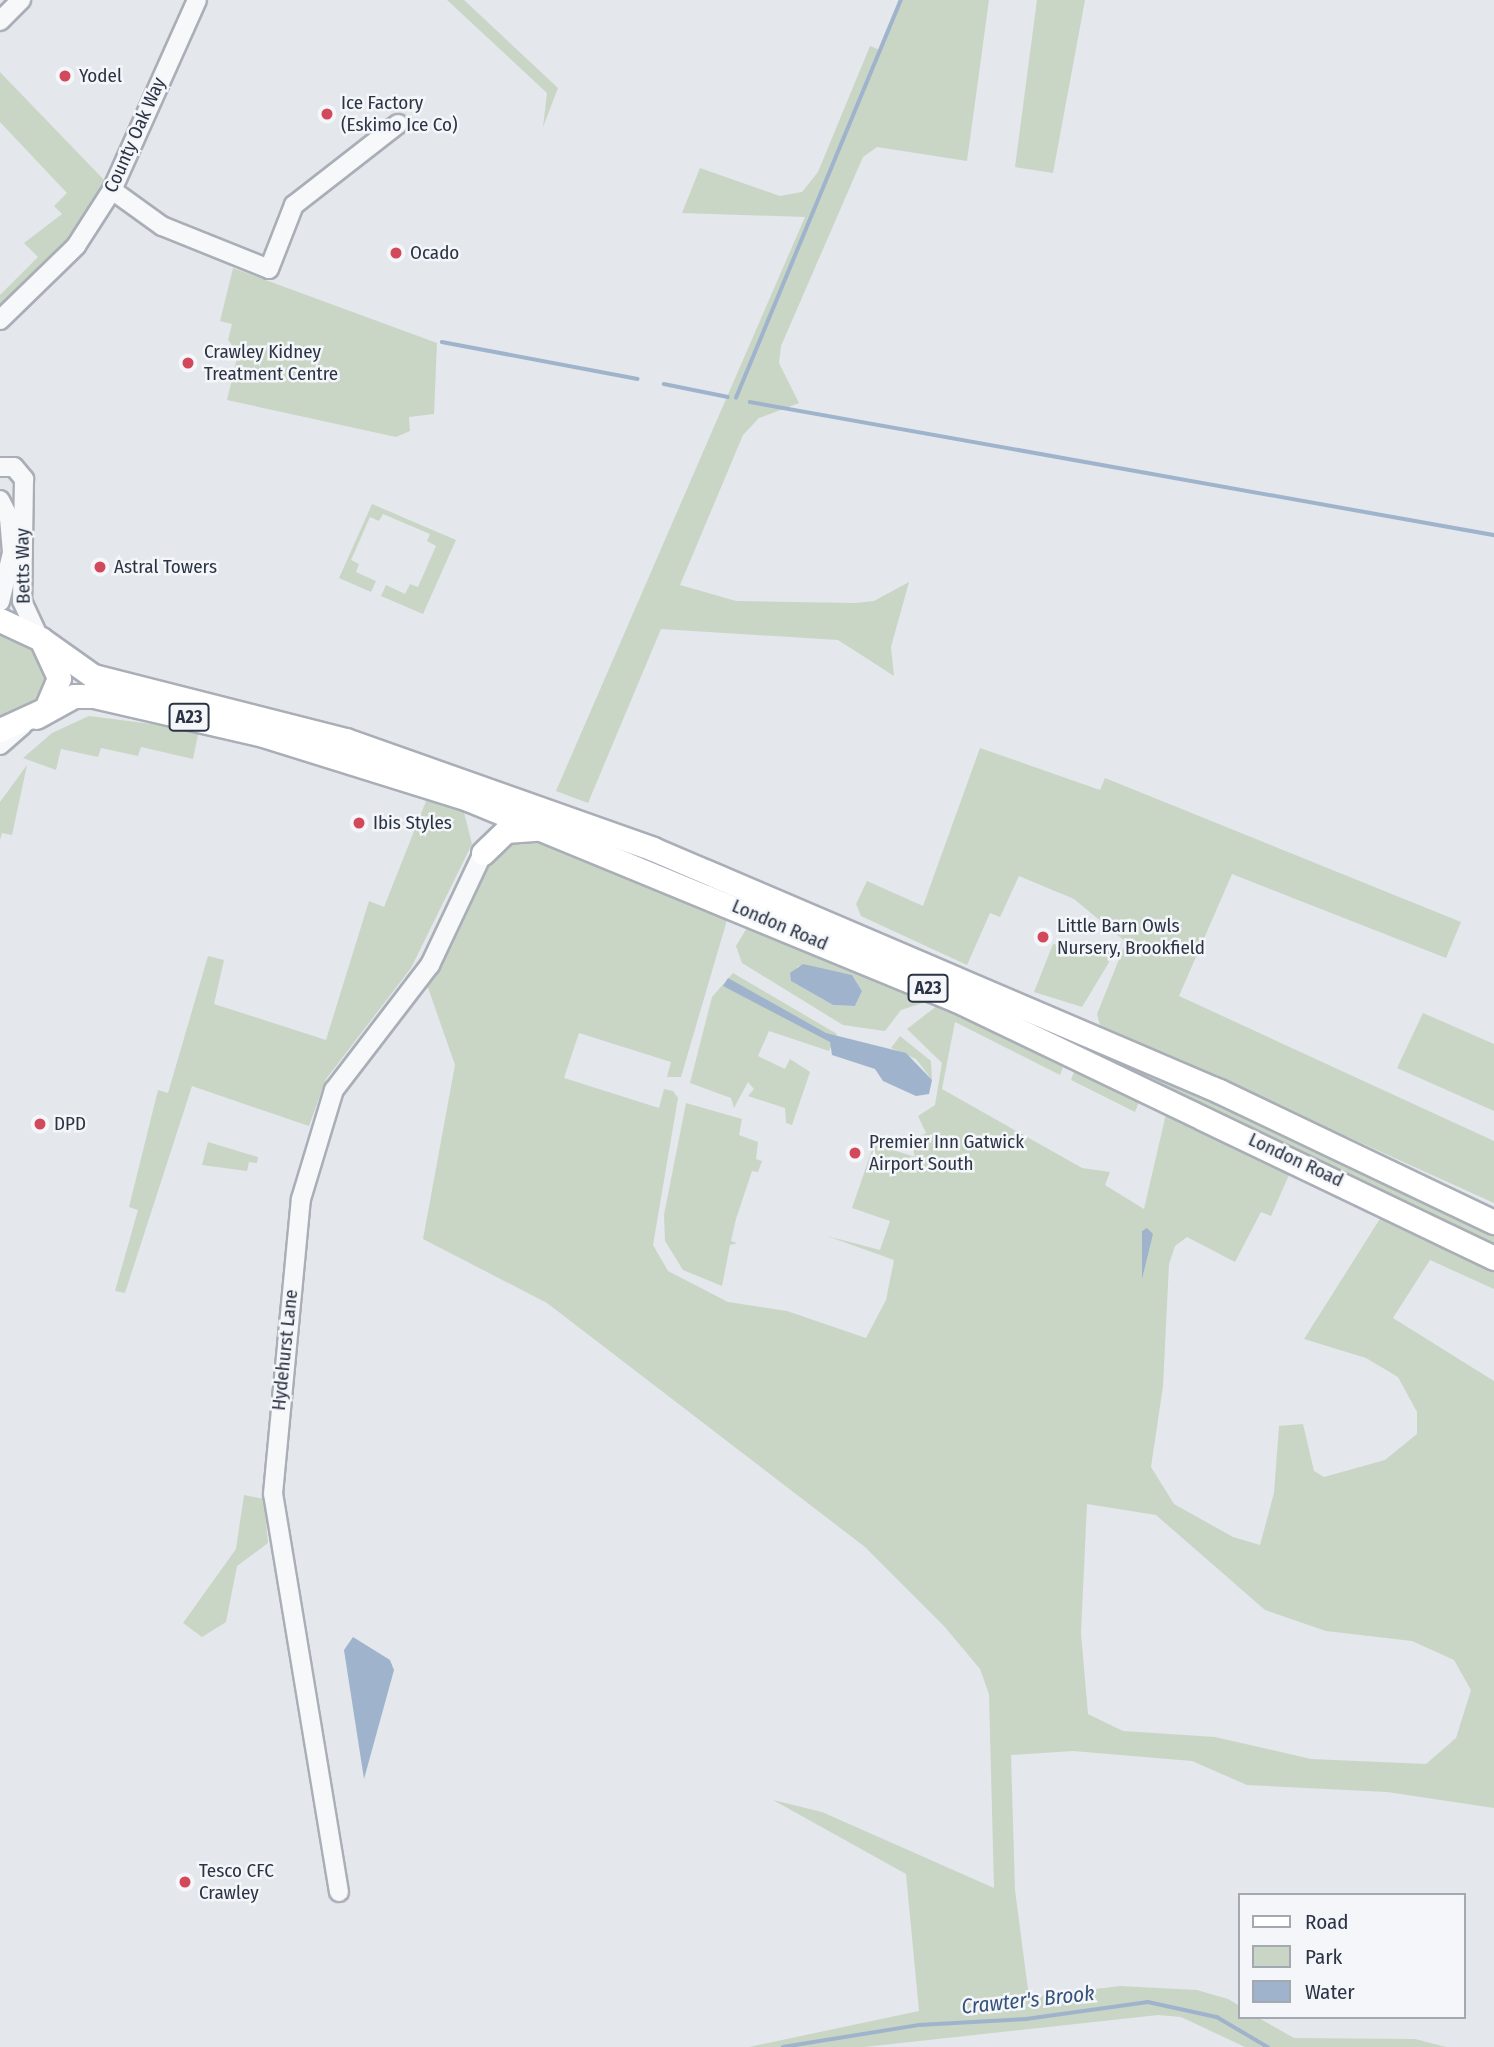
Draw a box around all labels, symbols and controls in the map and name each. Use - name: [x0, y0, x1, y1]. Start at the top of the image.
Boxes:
- place label: Yodel: [79, 65, 122, 87]
- marker: Yodel: [57, 68, 73, 84]
- street label: County Oak Way: [99, 74, 171, 196]
- place label: Ice Factory (Eskimo Ice Co): [341, 92, 458, 136]
- marker: Ice Factory (Eskimo Ice Co): [319, 106, 335, 122]
- place label: Ocado: [410, 242, 459, 264]
- marker: Ocado: [388, 245, 404, 261]
- place label: Crawley Kidney Treatment Centre: [204, 341, 338, 385]
- marker: Crawley Kidney Treatment Centre: [178, 353, 198, 373]
- street label: Betts Way: [11, 528, 35, 604]
- place label: Astral Towers: [114, 556, 217, 578]
- marker: Astral Towers: [92, 559, 108, 575]
- road number: A23: [168, 702, 210, 732]
- place label: Ibis Styles: [373, 812, 452, 834]
- marker: Ibis Styles: [351, 815, 367, 831]
- street label: London Road: [729, 895, 831, 955]
- place label: Little Barn Owls Nursery, Brookfield: [1057, 915, 1205, 959]
- marker: Little Barn Owls Nursery, Brookfield: [1035, 929, 1051, 945]
- road number: A23: [907, 973, 949, 1002]
- place label: DPD: [54, 1113, 86, 1135]
- marker: DPD: [32, 1116, 48, 1132]
- street label: London Road: [1245, 1128, 1347, 1192]
- place label: Premier Inn Gatwick Airport South: [869, 1131, 1024, 1175]
- marker: Premier Inn Gatwick Airport South: [847, 1145, 863, 1161]
- street label: Hydehurst Lane: [267, 1288, 303, 1412]
- place label: Tesco CFC Crawley: [199, 1860, 274, 1904]
- marker: Tesco CFC Crawley: [177, 1874, 193, 1890]
- legend: [1238, 1893, 1466, 2019]
- text: Road: [1305, 1909, 1349, 1935]
- text: Park: [1305, 1944, 1342, 1970]
- text: Water: [1305, 1979, 1355, 2005]
- water label: Crawter's Brook: [960, 1980, 1096, 2020]

